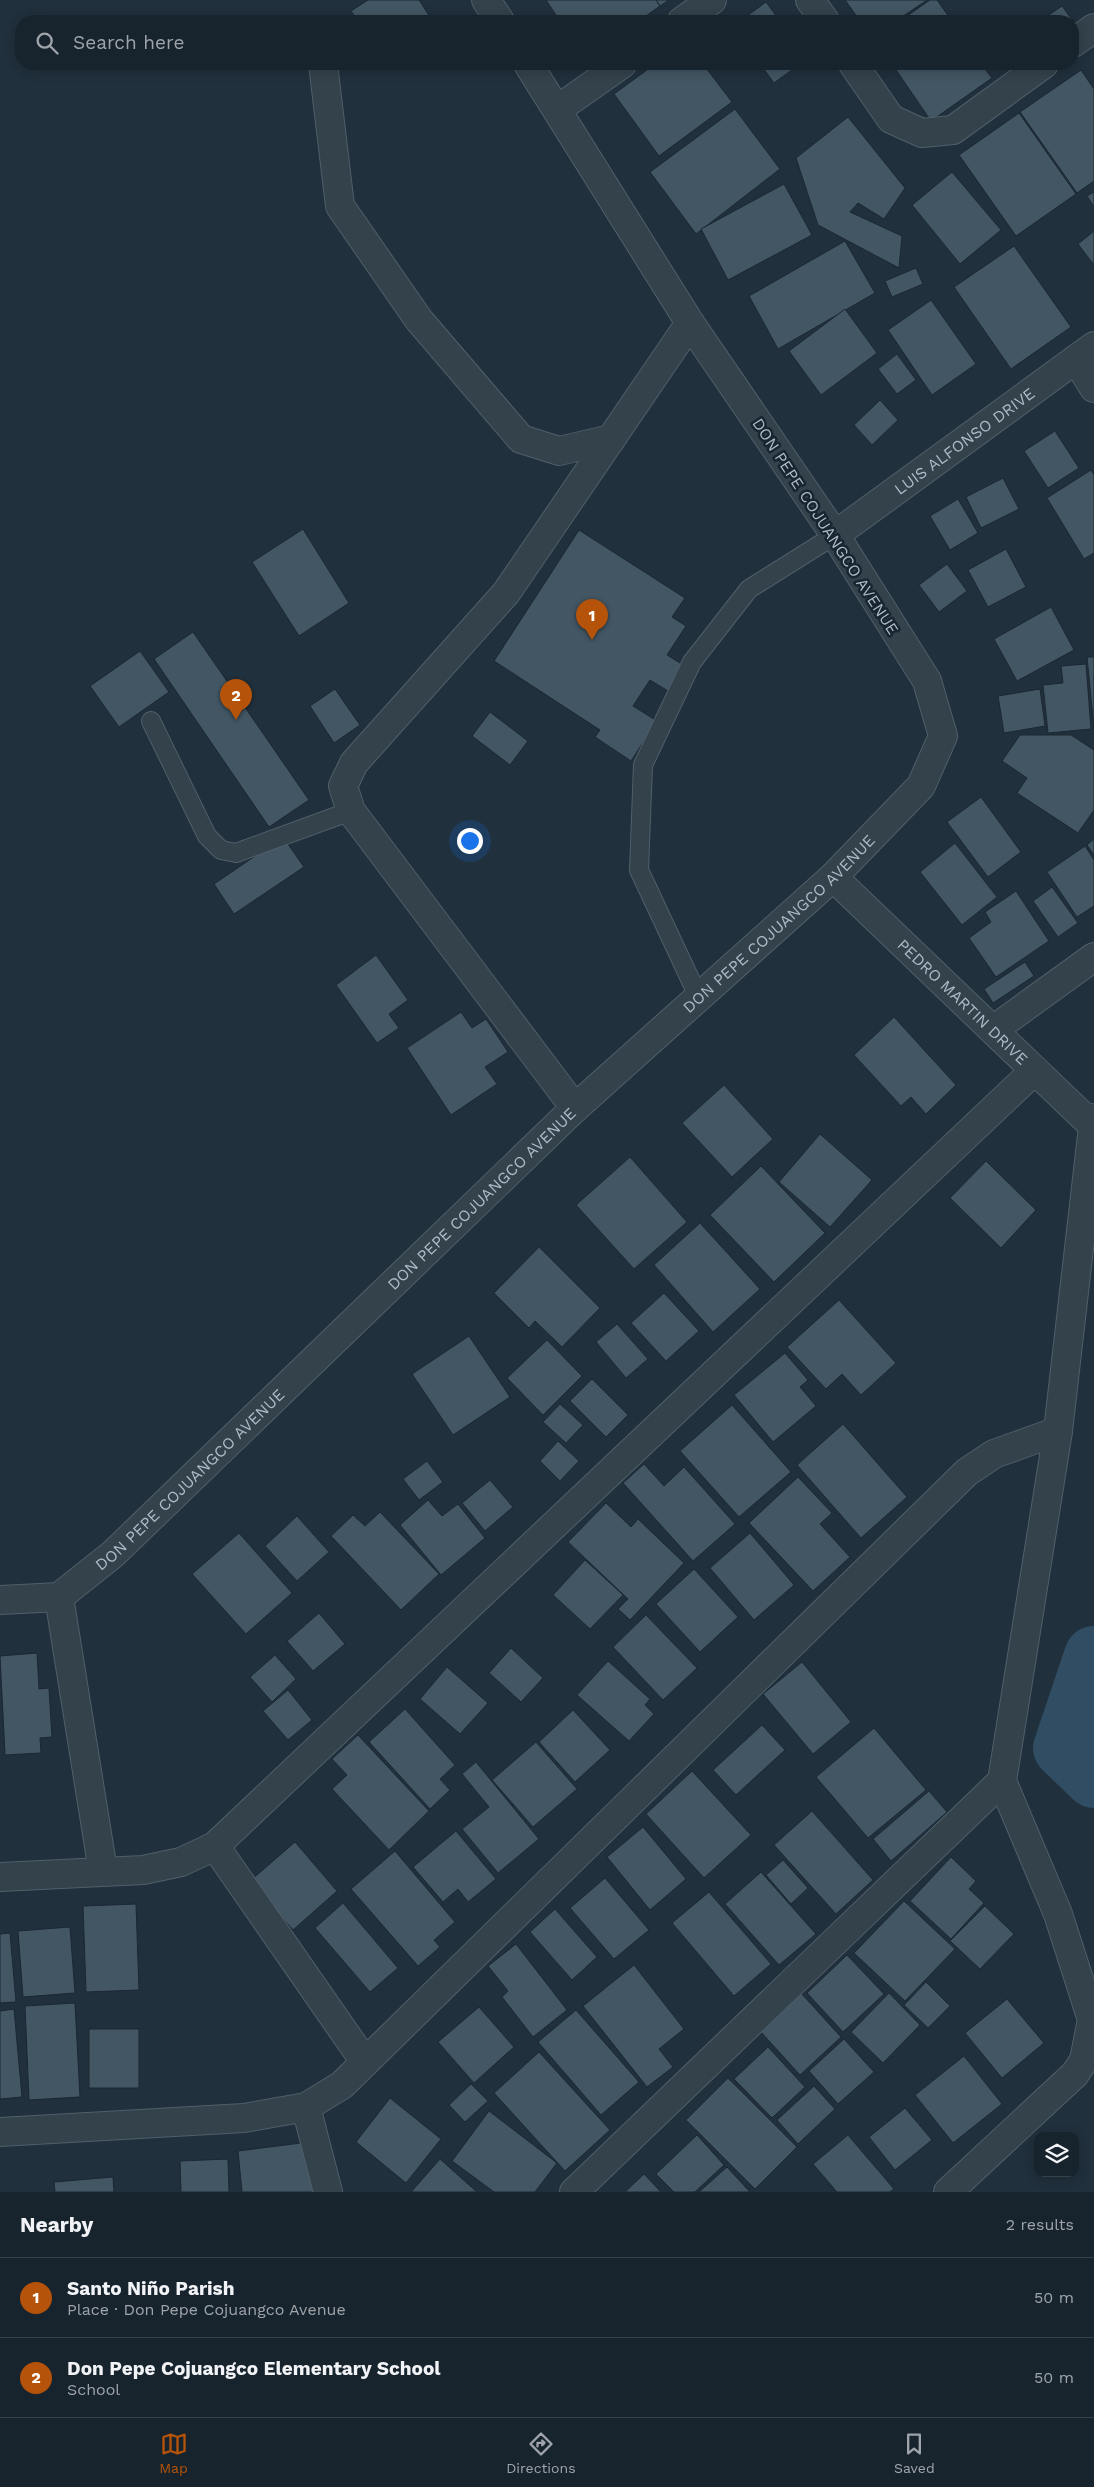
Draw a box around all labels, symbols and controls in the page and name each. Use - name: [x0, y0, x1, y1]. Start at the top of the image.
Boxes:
- search box: [15, 15, 1079, 70]
- icon: search: [33, 29, 61, 57]
- text: Search here: [73, 31, 184, 54]
- street label: LUIS ALFONSO DRIVE: [891, 384, 1038, 499]
- street label: DON PEPE COJUANGCO AVENUE: [748, 415, 903, 638]
- pin: 1: [576, 599, 608, 640]
- pin: 2: [220, 679, 252, 720]
- your location: [457, 828, 483, 854]
- street label: DON PEPE COJUANGCO AVENUE: [679, 831, 879, 1017]
- street label: PEDRO MARTIN DRIVE: [894, 935, 1032, 1069]
- street label: DON PEPE COJUANGCO AVENUE: [384, 1104, 580, 1294]
- street label: DON PEPE COJUANGCO AVENUE: [92, 1385, 288, 1574]
- map controls: [1034, 2132, 1079, 2177]
- button: layers: [1034, 2132, 1079, 2177]
- text: Nearby: [20, 2212, 93, 2237]
- text: 2 results: [1006, 2215, 1074, 2234]
- text: Santo Niño Parish: [67, 2277, 235, 2300]
- text: 1: [33, 2288, 39, 2307]
- text: 50 m: [1034, 2288, 1074, 2307]
- text: Place · Don Pepe Cojuangco Avenue: [67, 2300, 346, 2319]
- text: Don Pepe Cojuangco Elementary School: [67, 2357, 441, 2380]
- text: 2: [31, 2368, 41, 2387]
- text: 50 m: [1034, 2368, 1074, 2387]
- text: School: [67, 2380, 120, 2399]
- tab: Map: [159, 2430, 188, 2476]
- tab: Directions: [506, 2430, 576, 2476]
- tab: Saved: [894, 2430, 935, 2476]

